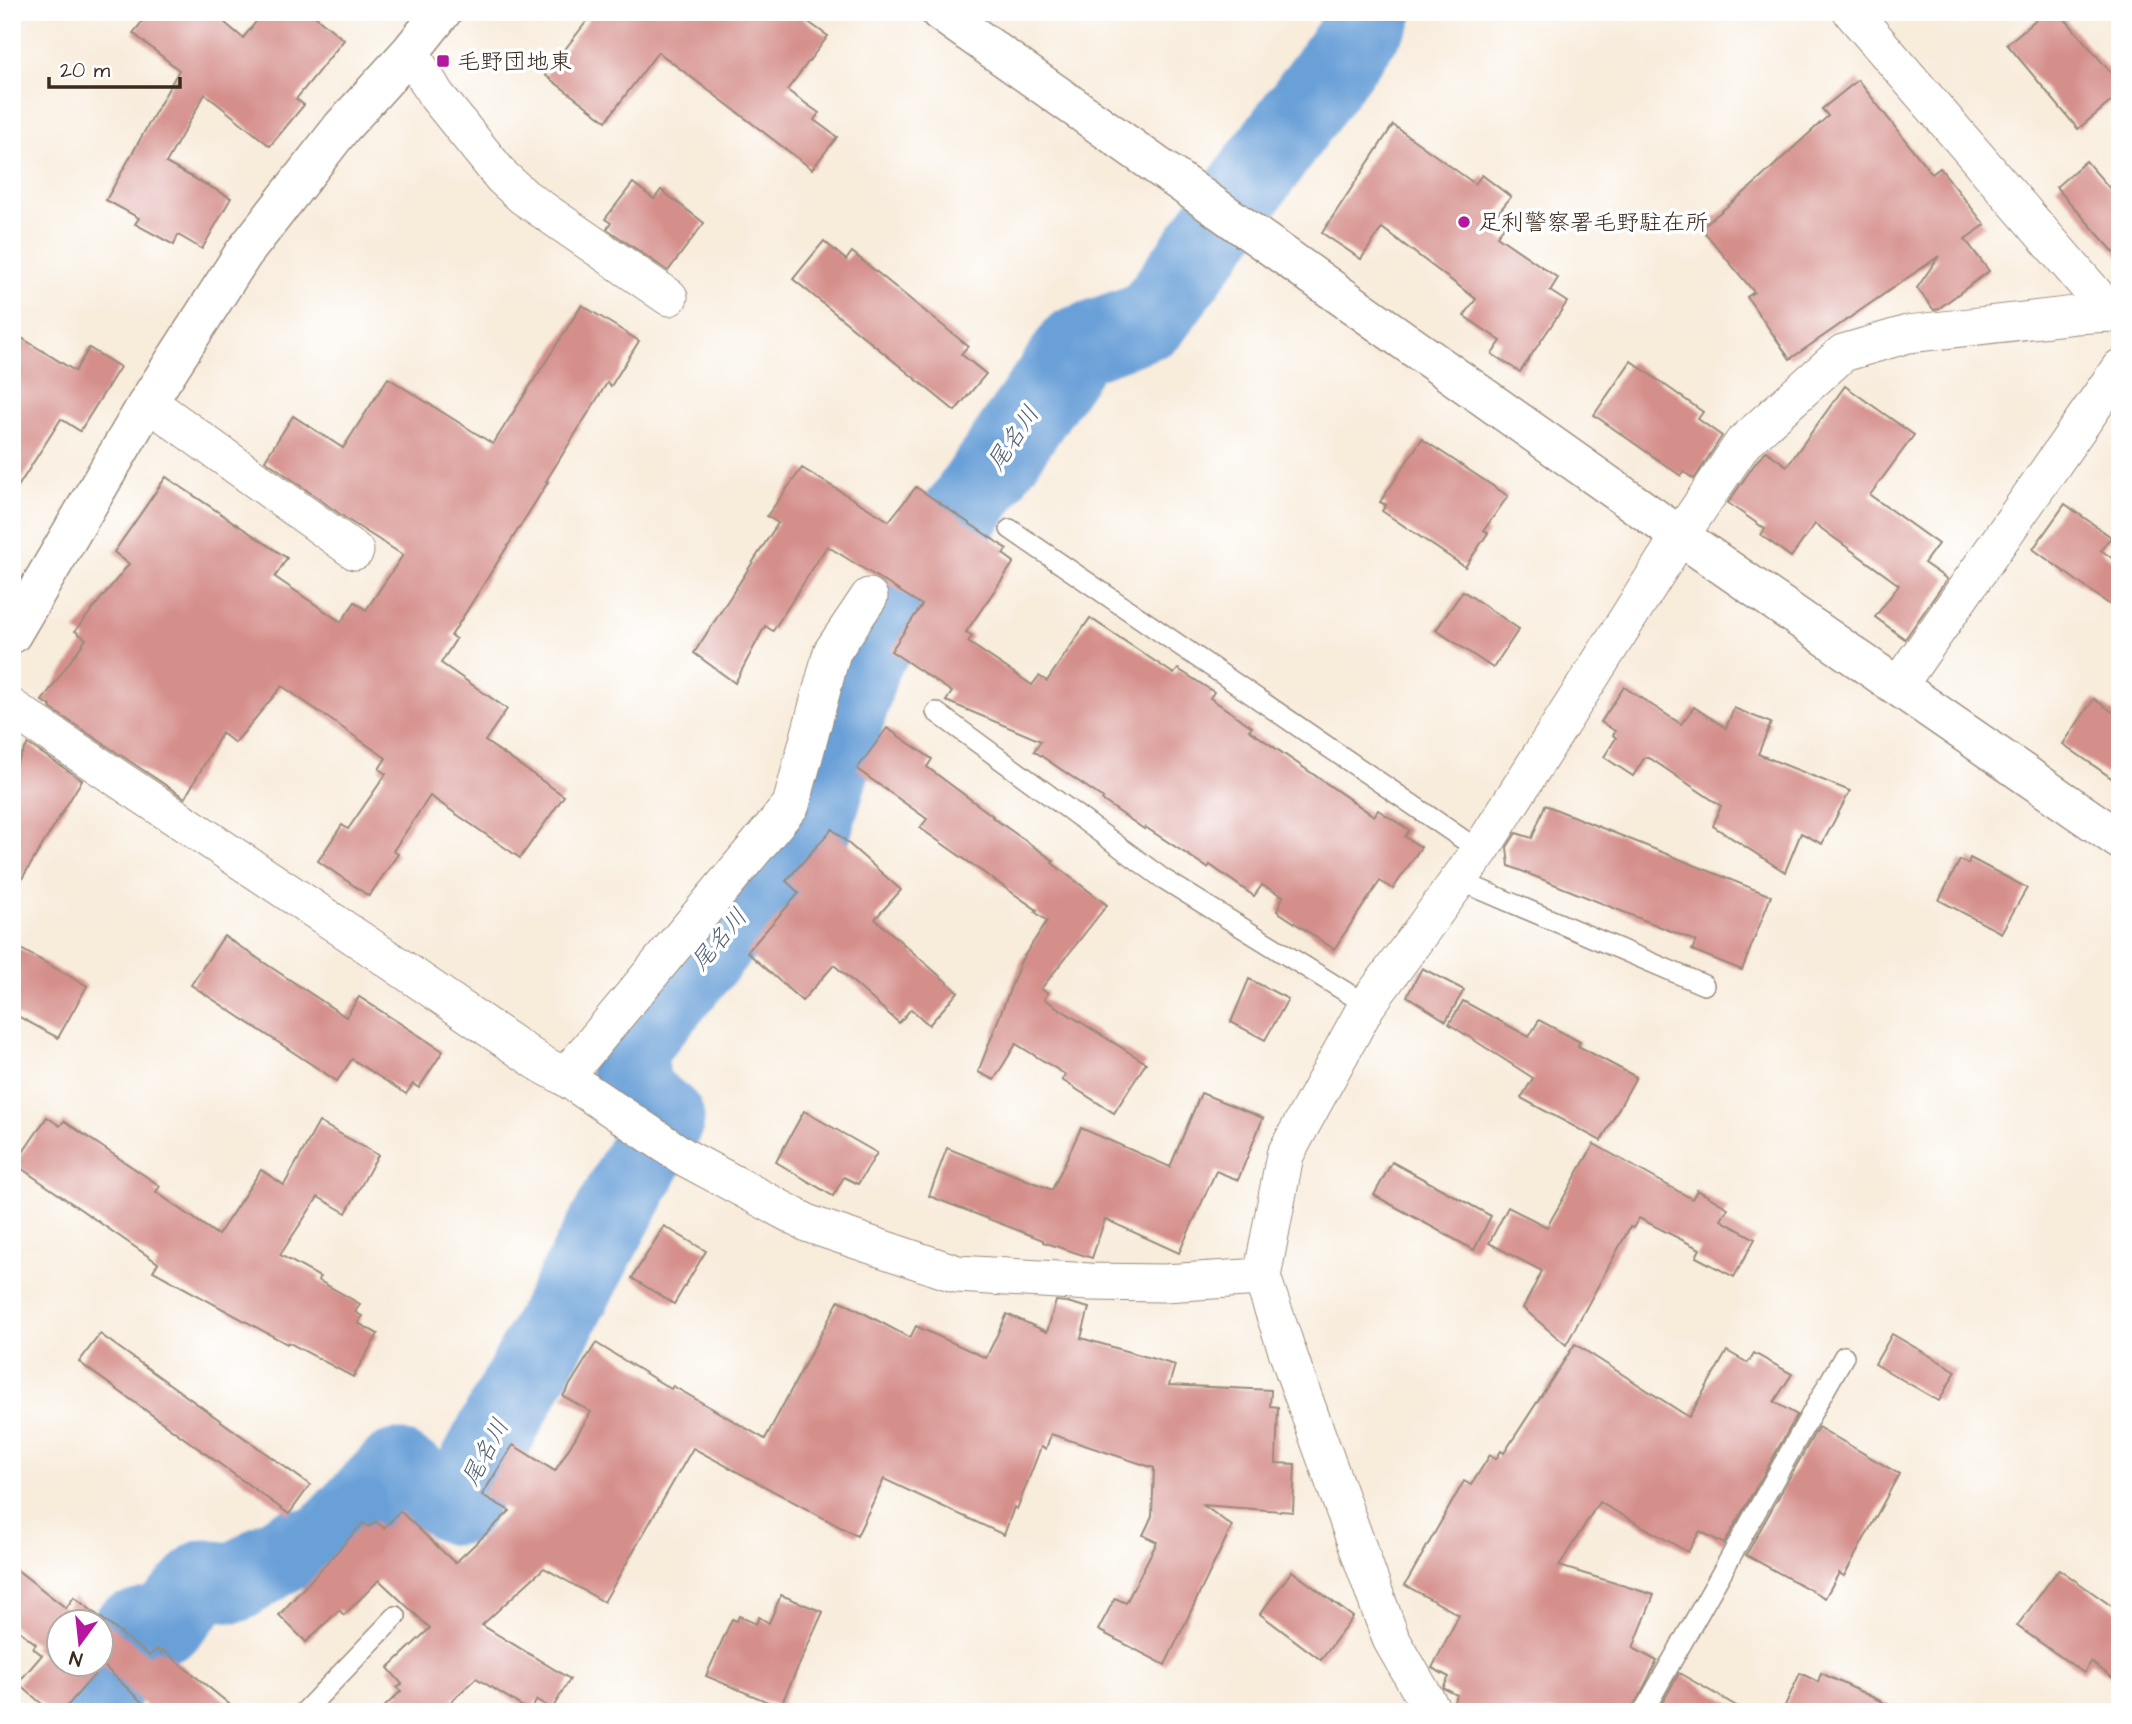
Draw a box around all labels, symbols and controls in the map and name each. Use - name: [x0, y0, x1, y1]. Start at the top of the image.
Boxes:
- scale bar: [49, 46, 180, 90]
- place label: 毛野団地東: [457, 46, 572, 78]
- marker: 毛野団地東: [435, 53, 451, 69]
- text: 20 m: [60, 56, 111, 85]
- place label: 足利警察署毛野駐在所: [1478, 207, 1708, 239]
- marker: 足利警察署毛野駐在所: [1456, 214, 1472, 230]
- water label: 尾名川: [980, 399, 1048, 478]
- water label: 尾名川: [684, 901, 756, 978]
- water label: 尾名川: [454, 1413, 518, 1492]
- north arrow: [46, 1608, 116, 1678]
- text: N: [67, 1643, 85, 1673]

